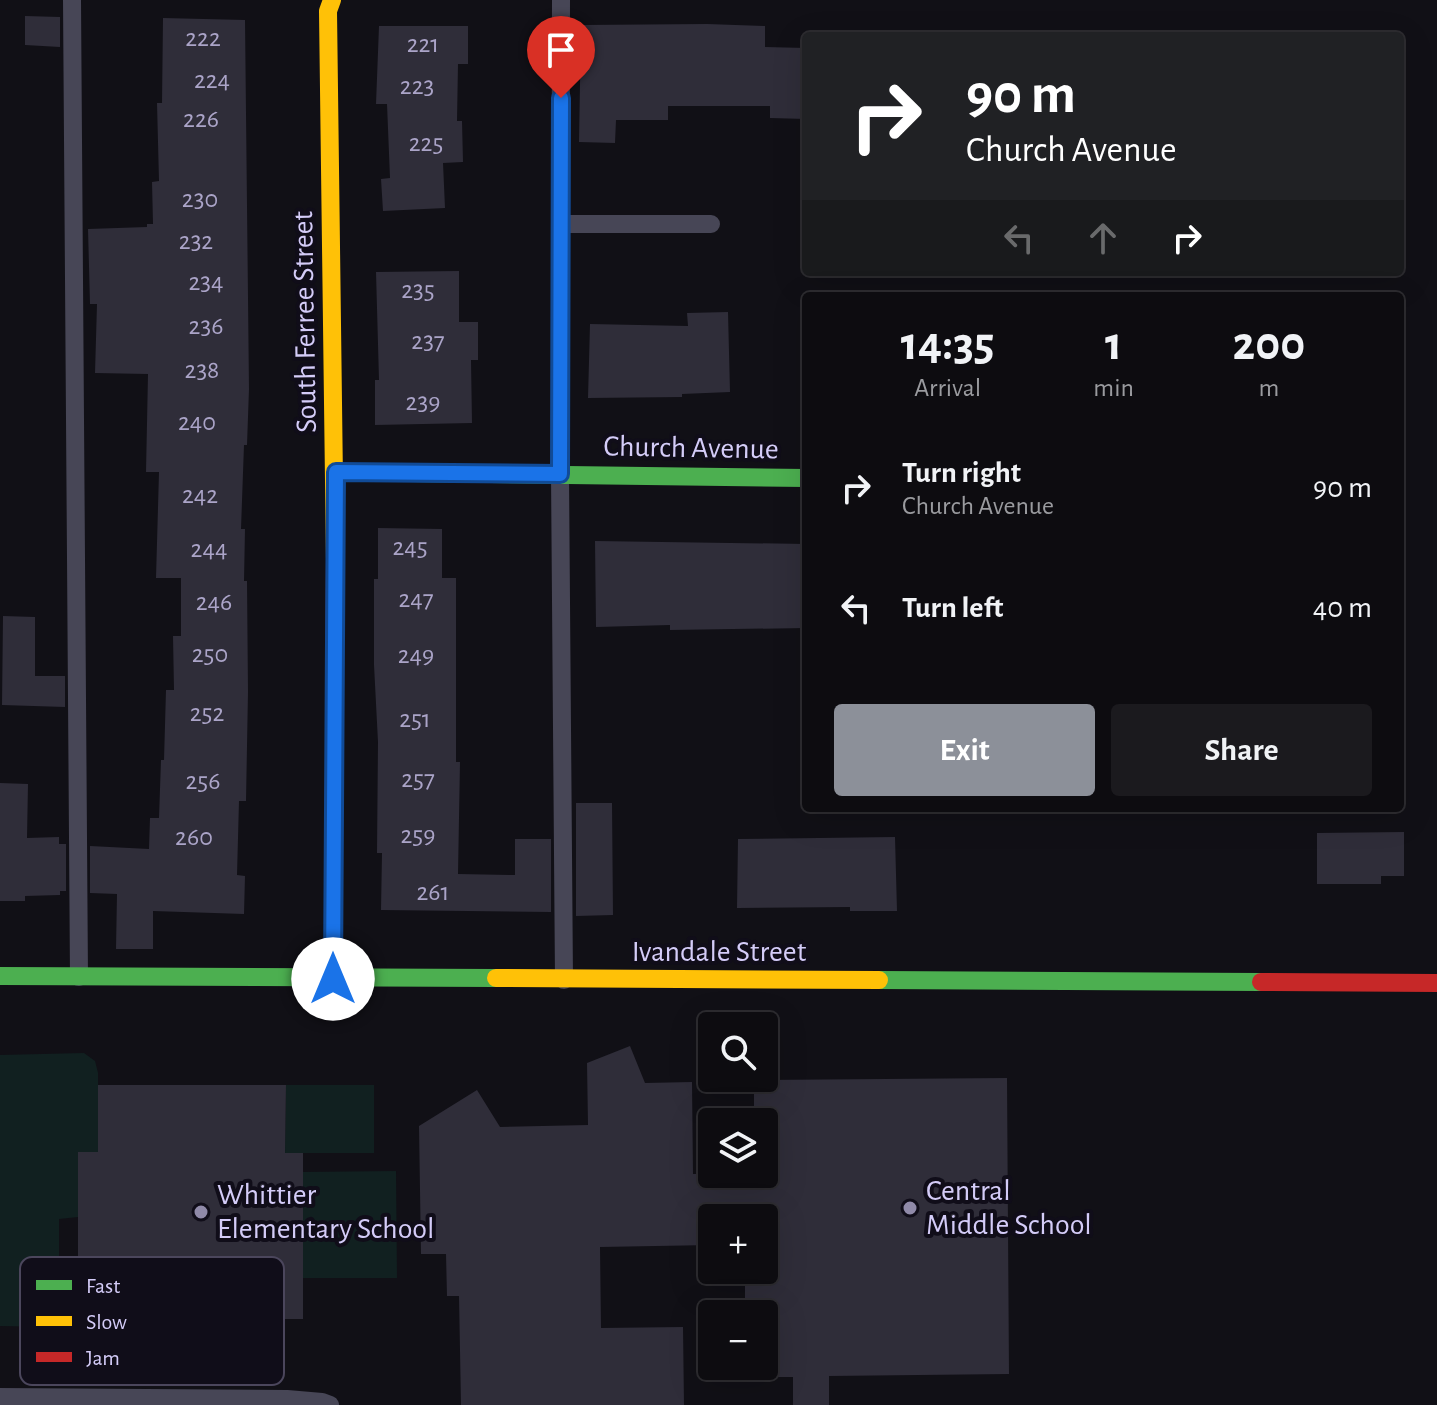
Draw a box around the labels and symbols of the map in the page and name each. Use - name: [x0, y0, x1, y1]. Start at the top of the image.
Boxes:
- pin: [527, 16, 595, 98]
- house number: 222: [185, 25, 221, 51]
- house number: 221: [407, 31, 439, 57]
- house number: 224: [194, 67, 230, 93]
- house number: 223: [400, 73, 434, 99]
- house number: 226: [183, 106, 219, 132]
- house number: 225: [409, 130, 443, 156]
- house number: 230: [182, 186, 218, 212]
- street label: South Ferree Street: [288, 210, 322, 433]
- house number: 232: [179, 228, 213, 254]
- house number: 234: [188, 269, 224, 295]
- house number: 235: [401, 277, 435, 303]
- house number: 236: [189, 313, 223, 339]
- house number: 237: [411, 328, 445, 354]
- house number: 238: [185, 357, 219, 383]
- house number: 239: [406, 389, 440, 415]
- house number: 240: [178, 409, 216, 435]
- street label: Church Avenue: [603, 431, 779, 465]
- house number: 242: [182, 482, 218, 508]
- house number: 245: [392, 534, 428, 560]
- house number: 244: [191, 536, 227, 562]
- house number: 247: [398, 586, 434, 612]
- house number: 246: [196, 589, 232, 615]
- house number: 250: [192, 641, 228, 667]
- house number: 249: [398, 642, 434, 668]
- house number: 252: [190, 700, 224, 726]
- house number: 251: [399, 706, 431, 732]
- house number: 257: [401, 766, 435, 792]
- house number: 256: [186, 768, 220, 794]
- house number: 259: [401, 822, 435, 848]
- house number: 260: [175, 824, 213, 850]
- house number: 261: [417, 879, 450, 905]
- position arrow: [291, 937, 375, 1021]
- street label: Ivandale Street: [632, 937, 807, 967]
- place label: Central Middle School: [926, 1176, 1092, 1240]
- place label: Whittier Elementary School: [217, 1180, 435, 1244]
- marker: Central Middle School: [901, 1199, 919, 1217]
- marker: Whittier Elementary School: [192, 1203, 210, 1221]
- legend: [20, 1257, 284, 1385]
- text: Fast: [86, 1275, 120, 1297]
- text: Slow: [86, 1311, 127, 1333]
- text: Jam: [86, 1347, 120, 1369]

